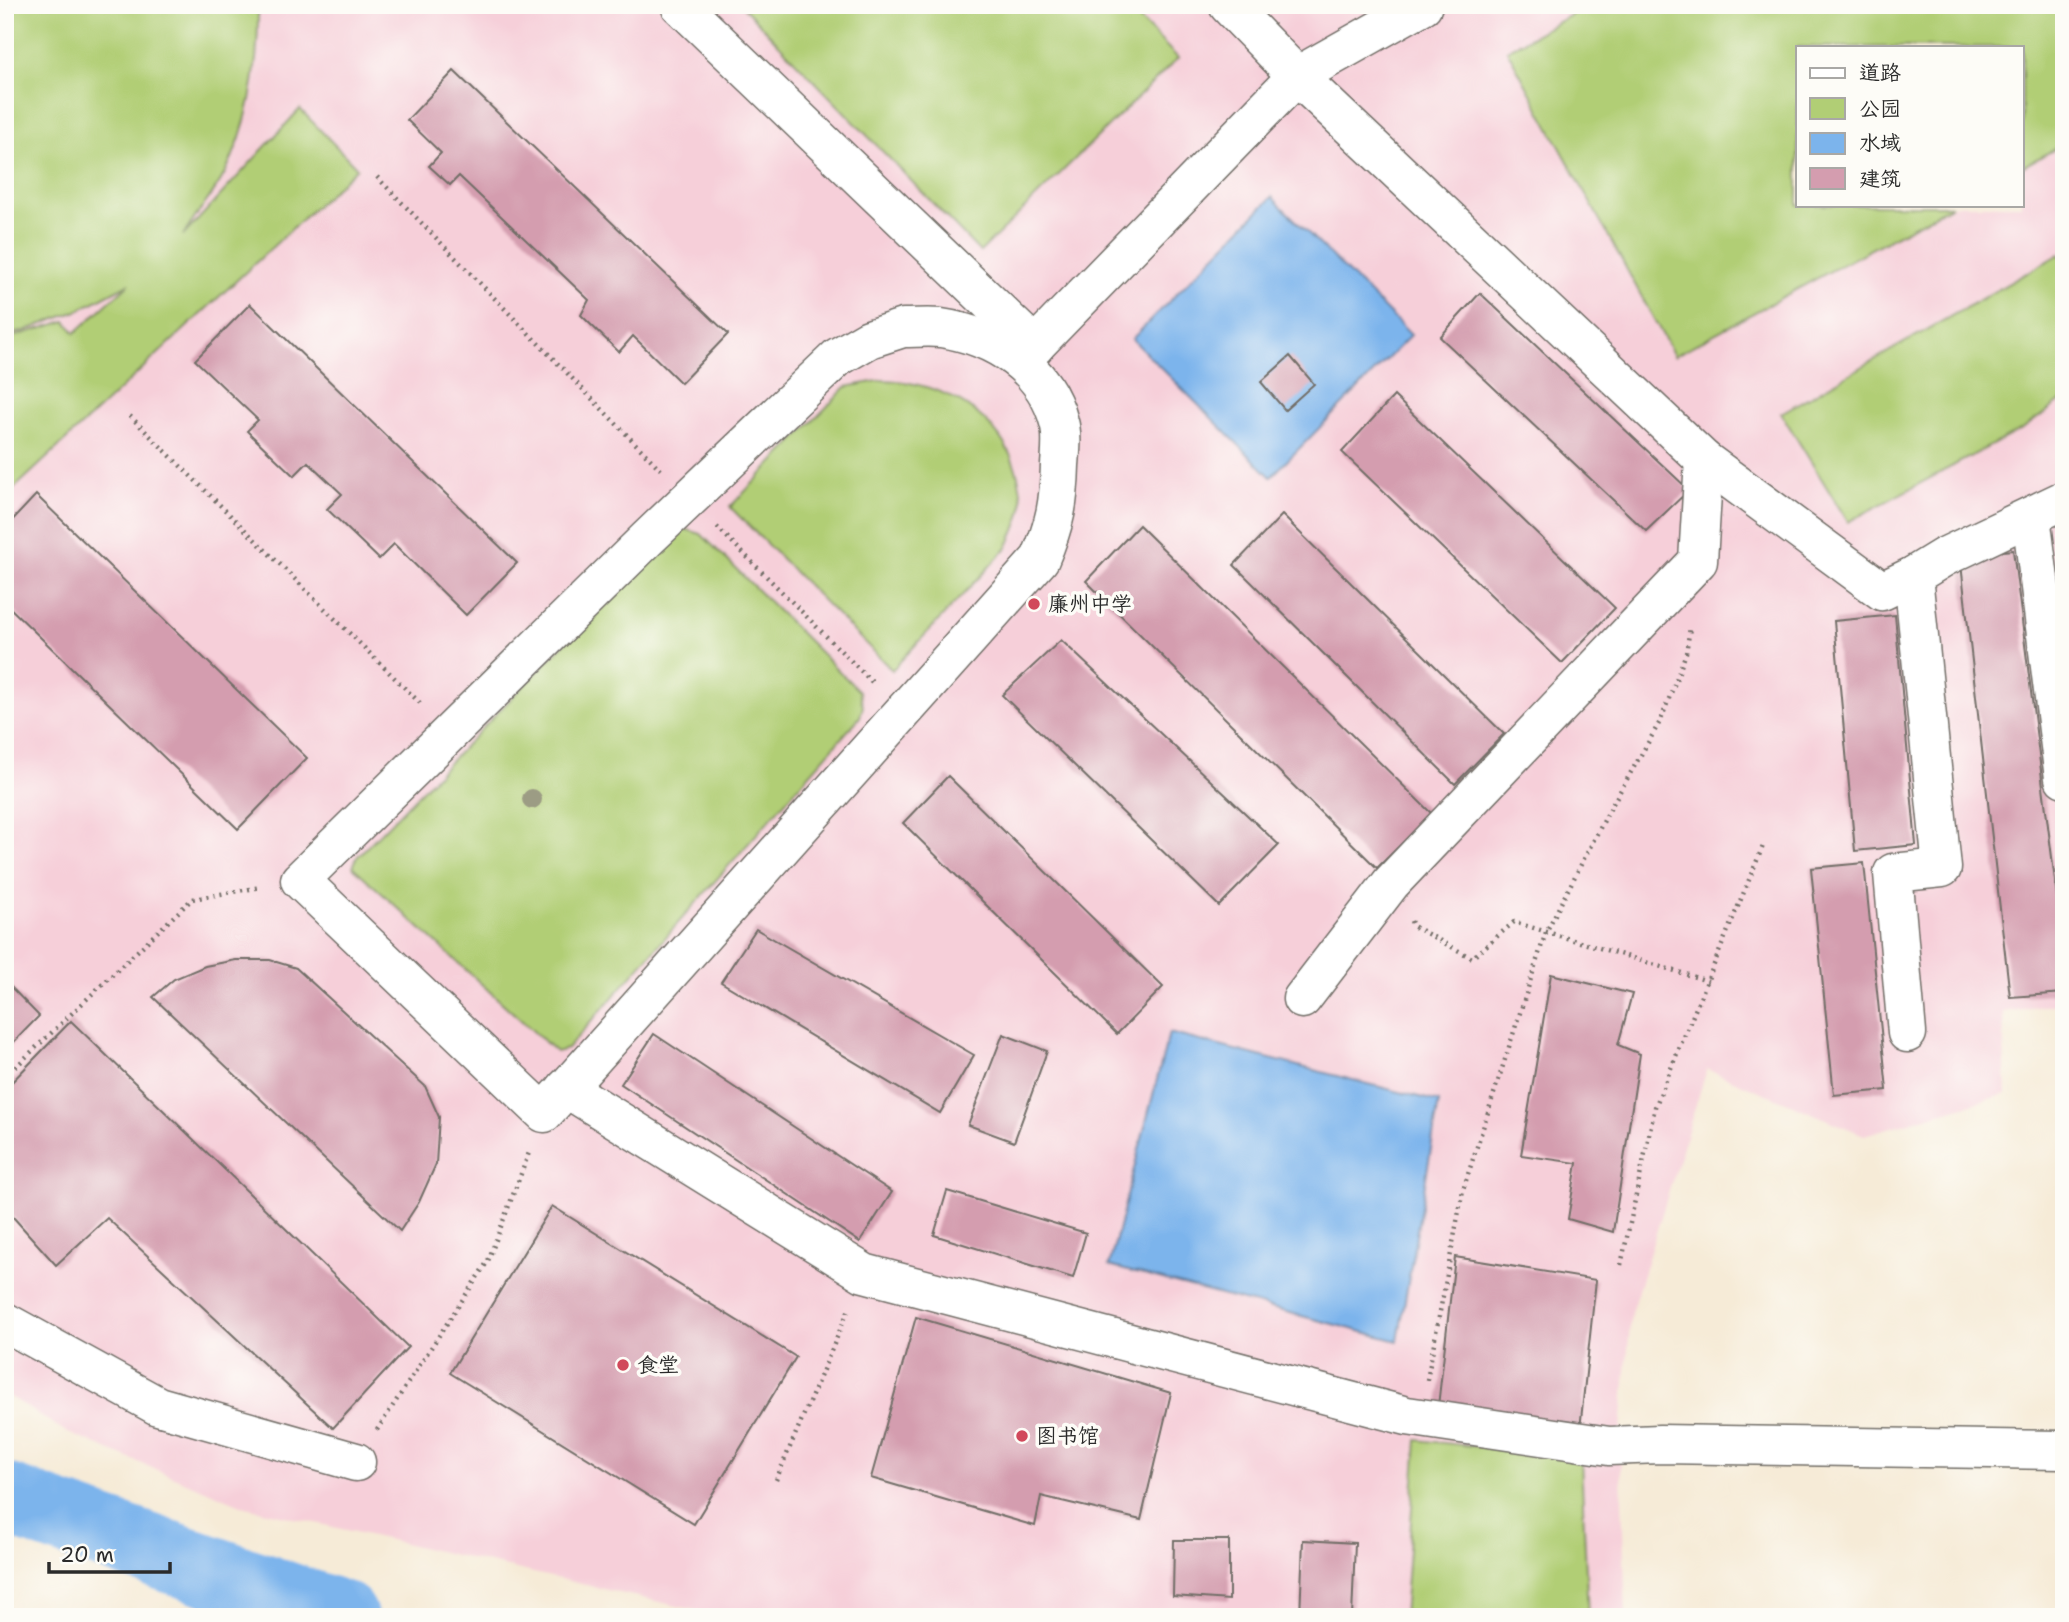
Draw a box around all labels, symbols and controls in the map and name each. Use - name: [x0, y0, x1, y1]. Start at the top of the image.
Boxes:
- legend: [1796, 46, 2024, 206]
- text: 道路: [1859, 59, 1901, 87]
- text: 公园: [1859, 95, 1901, 123]
- text: 水域: [1859, 129, 1901, 157]
- text: 建筑: [1859, 165, 1901, 193]
- place label: 廉州中学: [1048, 590, 1132, 618]
- marker: 廉州中学: [1026, 596, 1042, 612]
- place label: 食堂: [637, 1351, 679, 1379]
- marker: 食堂: [615, 1357, 631, 1373]
- place label: 图书馆: [1036, 1422, 1099, 1450]
- marker: 图书馆: [1014, 1428, 1030, 1444]
- scale bar: [49, 1531, 170, 1575]
- text: 20 m: [60, 1541, 114, 1569]

